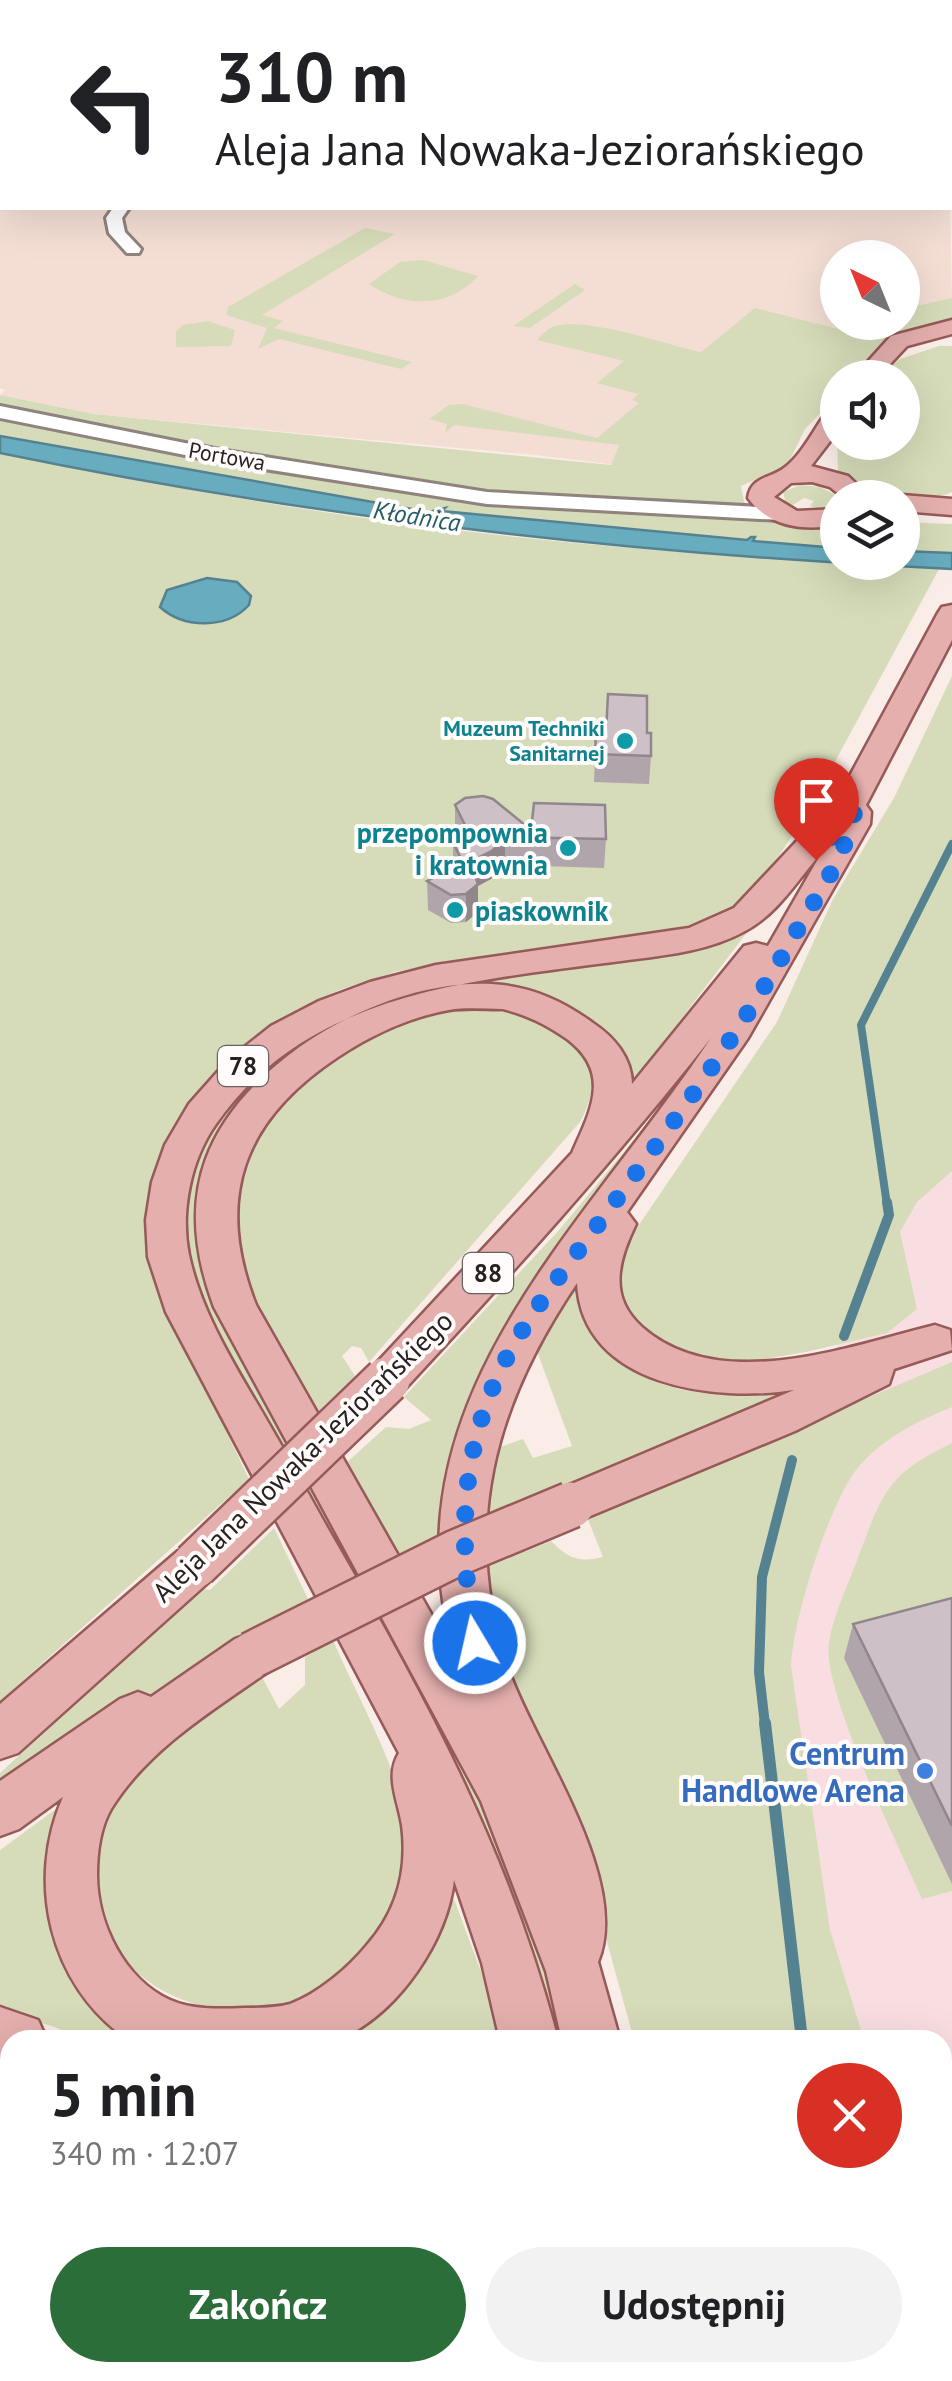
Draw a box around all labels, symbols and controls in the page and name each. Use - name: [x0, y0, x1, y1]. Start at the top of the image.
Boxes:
- text: 310 m: [215, 31, 408, 121]
- icon: left: [50, 40, 180, 170]
- text: Aleja Jana Nowaka-Jeziorańskiego: [215, 119, 865, 177]
- north arrow: [820, 240, 920, 340]
- map controls: [820, 240, 920, 580]
- button: sound: [820, 360, 920, 460]
- street label: Portowa: [187, 436, 267, 476]
- button: layers: [820, 480, 920, 580]
- water label: Kłodnica: [371, 493, 463, 539]
- place label: Muzeum Techniki Sanitarnej: [443, 714, 605, 767]
- marker: Muzeum Techniki Sanitarnej: [614, 730, 636, 752]
- pin: [774, 758, 859, 861]
- icon: arrive: [789, 773, 844, 828]
- place label: przepompownia i kratownia: [357, 814, 548, 883]
- marker: przepompownia i kratownia: [557, 837, 579, 859]
- place label: piaskownik: [475, 892, 609, 929]
- marker: piaskownik: [444, 899, 466, 921]
- road number: 78: [218, 1046, 268, 1086]
- road number: 88: [463, 1253, 513, 1293]
- street label: Aleja Jana Nowaka-Jeziorańskiego: [144, 1302, 460, 1610]
- position arrow: [423, 1591, 527, 1695]
- place label: Centrum Handlowe Arena: [681, 1732, 905, 1811]
- marker: Centrum Handlowe Arena: [914, 1760, 936, 1782]
- text: 5 min: [50, 2055, 196, 2133]
- button: close: [797, 2063, 902, 2168]
- text: 340 m · 12:07: [50, 2132, 239, 2174]
- button: Zakończ: [50, 2247, 466, 2362]
- button: Udostępnij: [486, 2247, 902, 2362]

